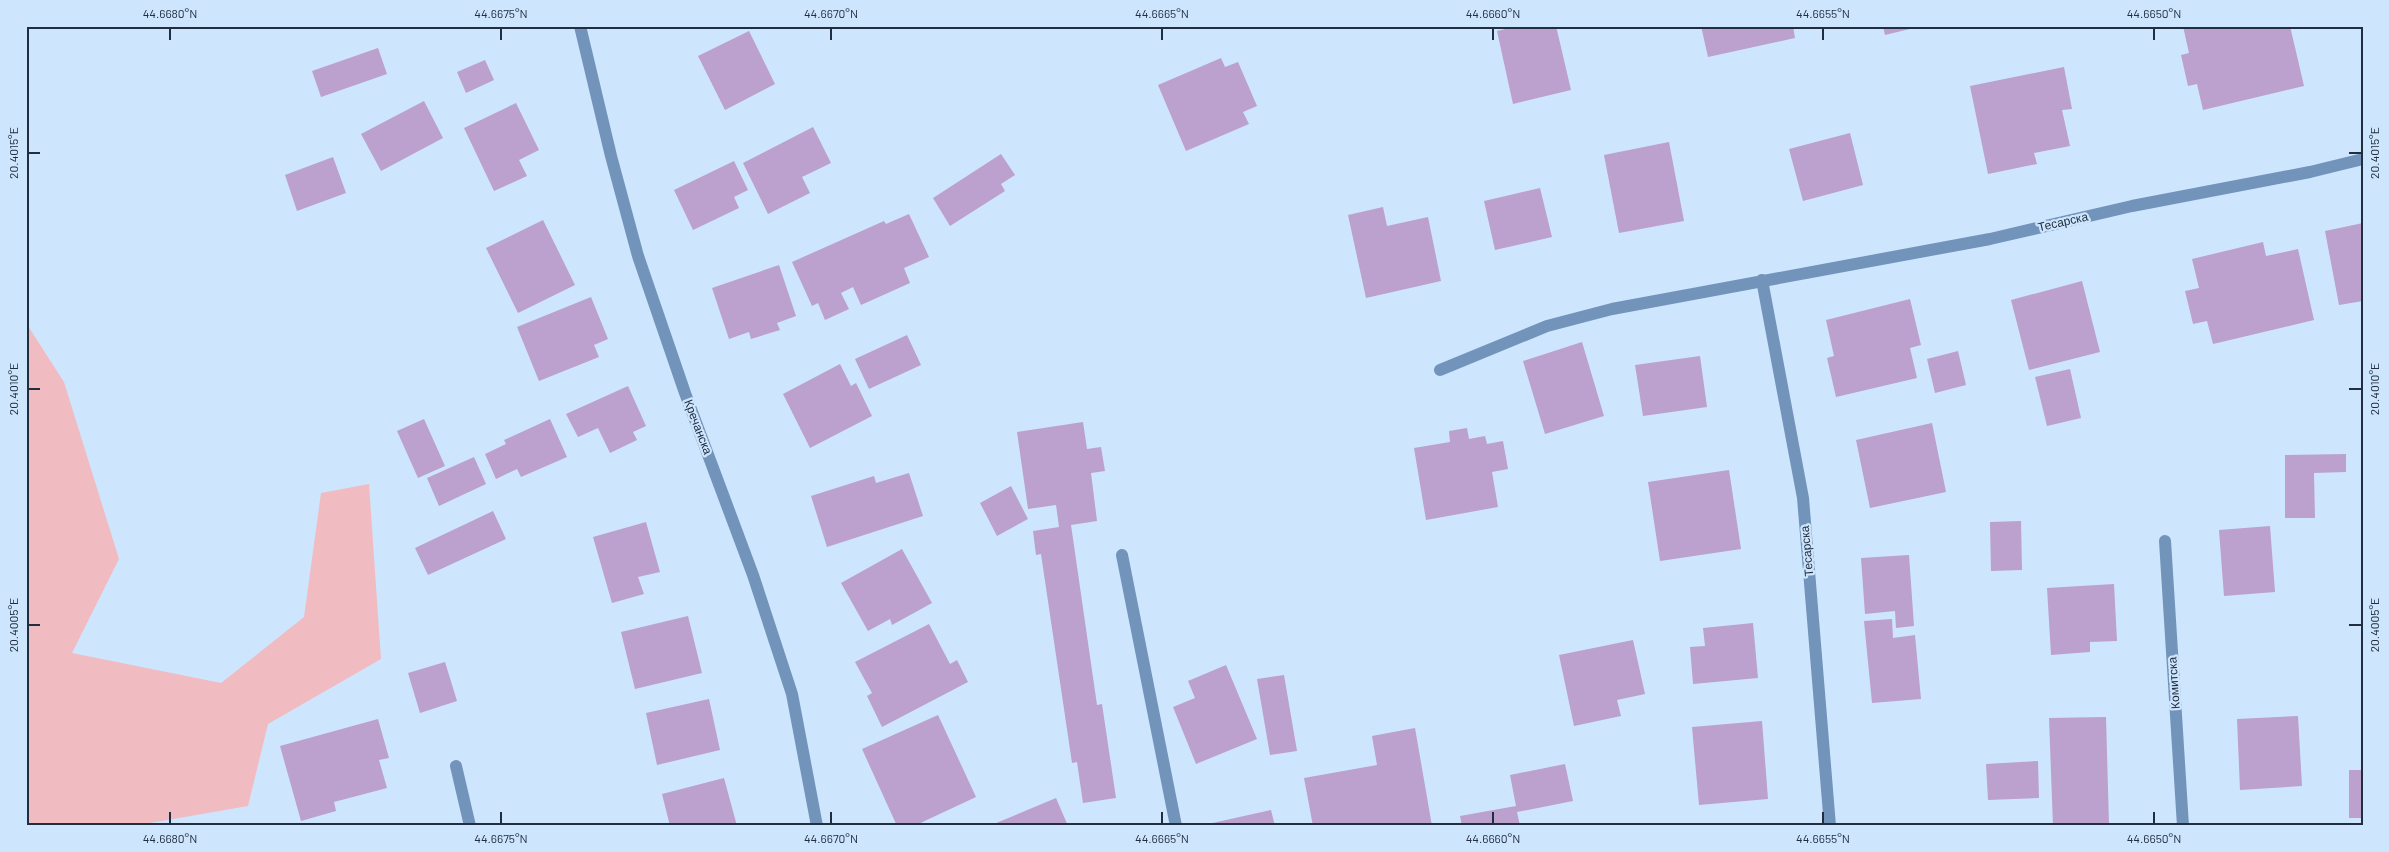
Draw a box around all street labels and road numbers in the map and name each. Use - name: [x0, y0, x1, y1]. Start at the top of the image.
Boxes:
- street label: Тесарска: [2036, 208, 2090, 235]
- street label: Кречанска: [681, 397, 716, 457]
- street label: Тесарска: [1797, 525, 1816, 577]
- street label: Комитска: [2164, 656, 2182, 710]

